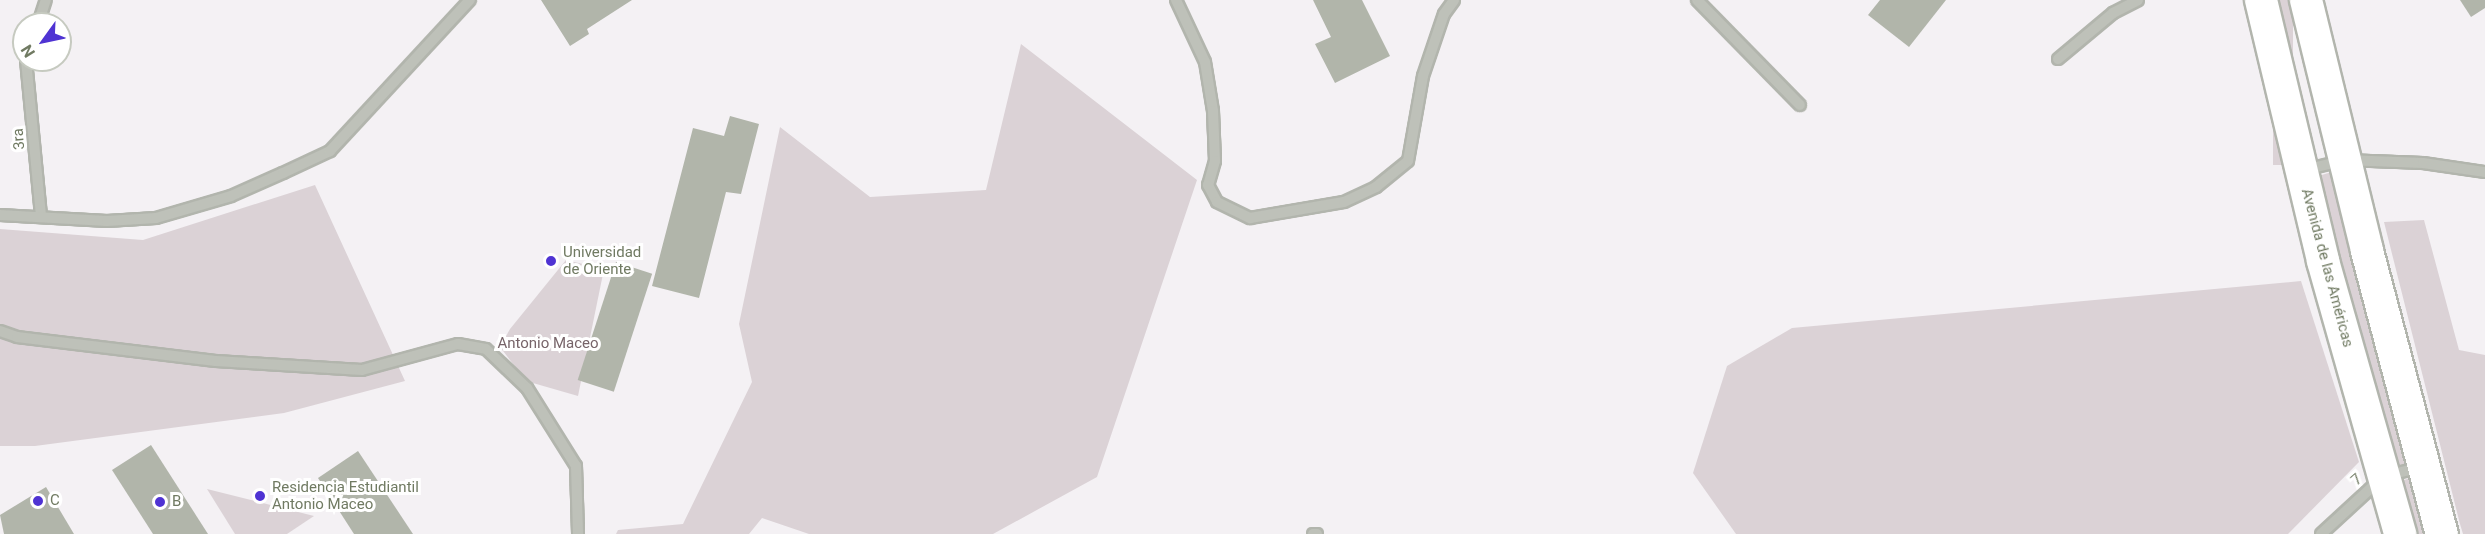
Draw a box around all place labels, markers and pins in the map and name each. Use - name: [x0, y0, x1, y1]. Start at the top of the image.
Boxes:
- place label: Universidad de Oriente: [563, 243, 641, 278]
- marker: Universidad de Oriente: [544, 254, 558, 268]
- place label: Residencia Estudiantil Antonio Maceo: [272, 478, 419, 513]
- marker: Residencia Estudiantil Antonio Maceo: [253, 489, 267, 503]
- place label: C: [50, 492, 60, 510]
- place label: B: [172, 493, 181, 511]
- marker: C: [31, 494, 45, 508]
- marker: B: [153, 495, 167, 509]

